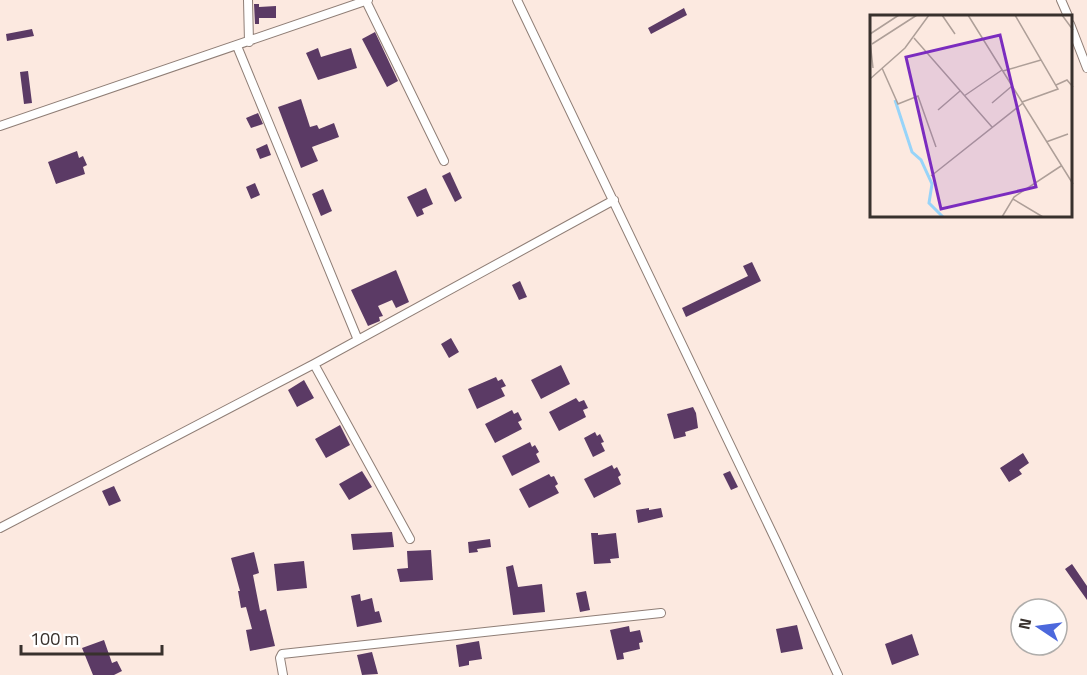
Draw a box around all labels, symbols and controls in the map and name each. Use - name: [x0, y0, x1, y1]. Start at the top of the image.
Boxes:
- inset map: [870, 15, 1072, 218]
- north arrow: [1009, 597, 1069, 657]
- text: N: [1011, 616, 1037, 632]
- scale bar: [21, 618, 162, 656]
- text: 100 m: [30, 625, 79, 652]

